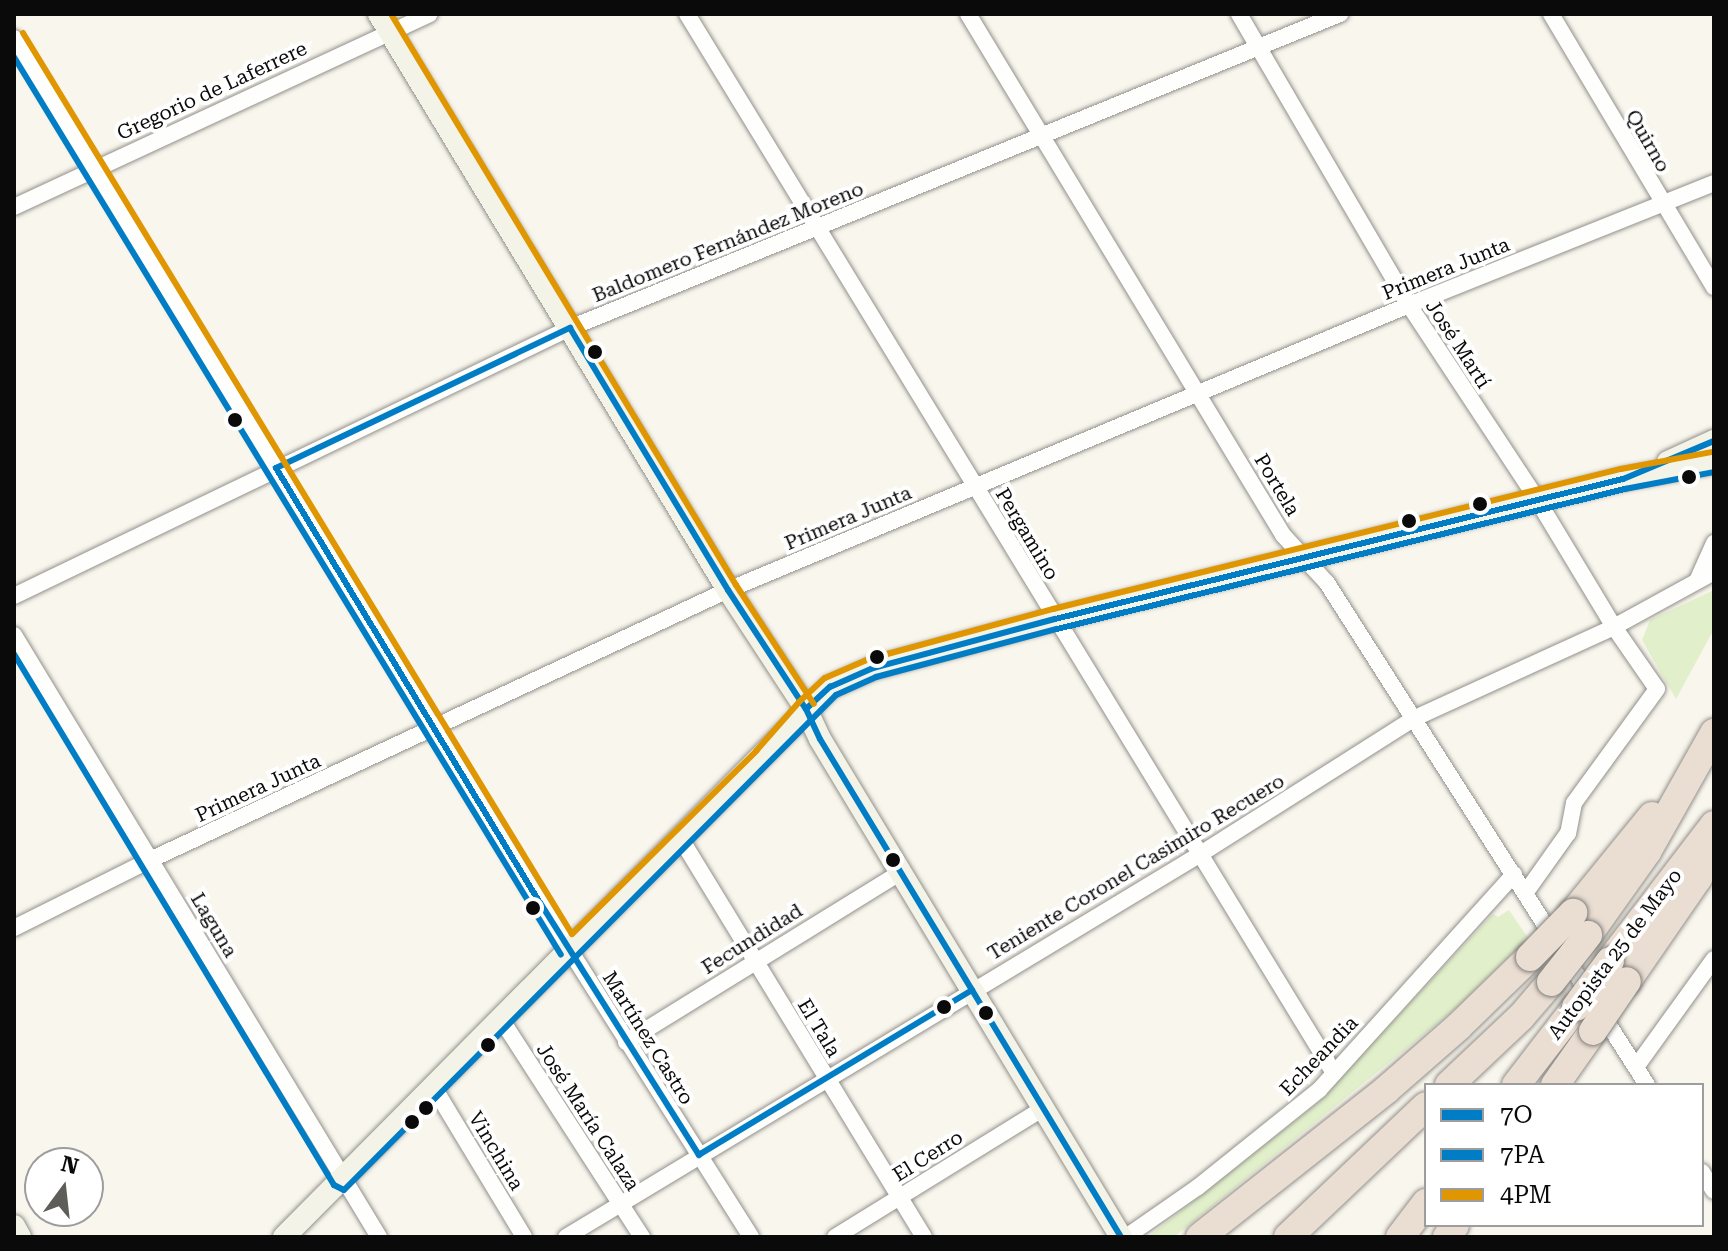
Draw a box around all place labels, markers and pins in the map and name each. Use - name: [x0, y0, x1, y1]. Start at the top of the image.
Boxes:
- unlabelled marker: [587, 344, 603, 360]
- unlabelled marker: [227, 412, 243, 428]
- unlabelled marker: [1681, 469, 1697, 485]
- unlabelled marker: [1472, 496, 1488, 512]
- unlabelled marker: [1401, 513, 1417, 529]
- unlabelled marker: [869, 649, 885, 665]
- unlabelled marker: [885, 852, 901, 868]
- unlabelled marker: [525, 900, 541, 916]
- unlabelled marker: [936, 999, 952, 1015]
- unlabelled marker: [978, 1005, 994, 1021]
- unlabelled marker: [480, 1037, 496, 1053]
- unlabelled marker: [418, 1100, 434, 1116]
- unlabelled marker: [404, 1114, 420, 1130]

